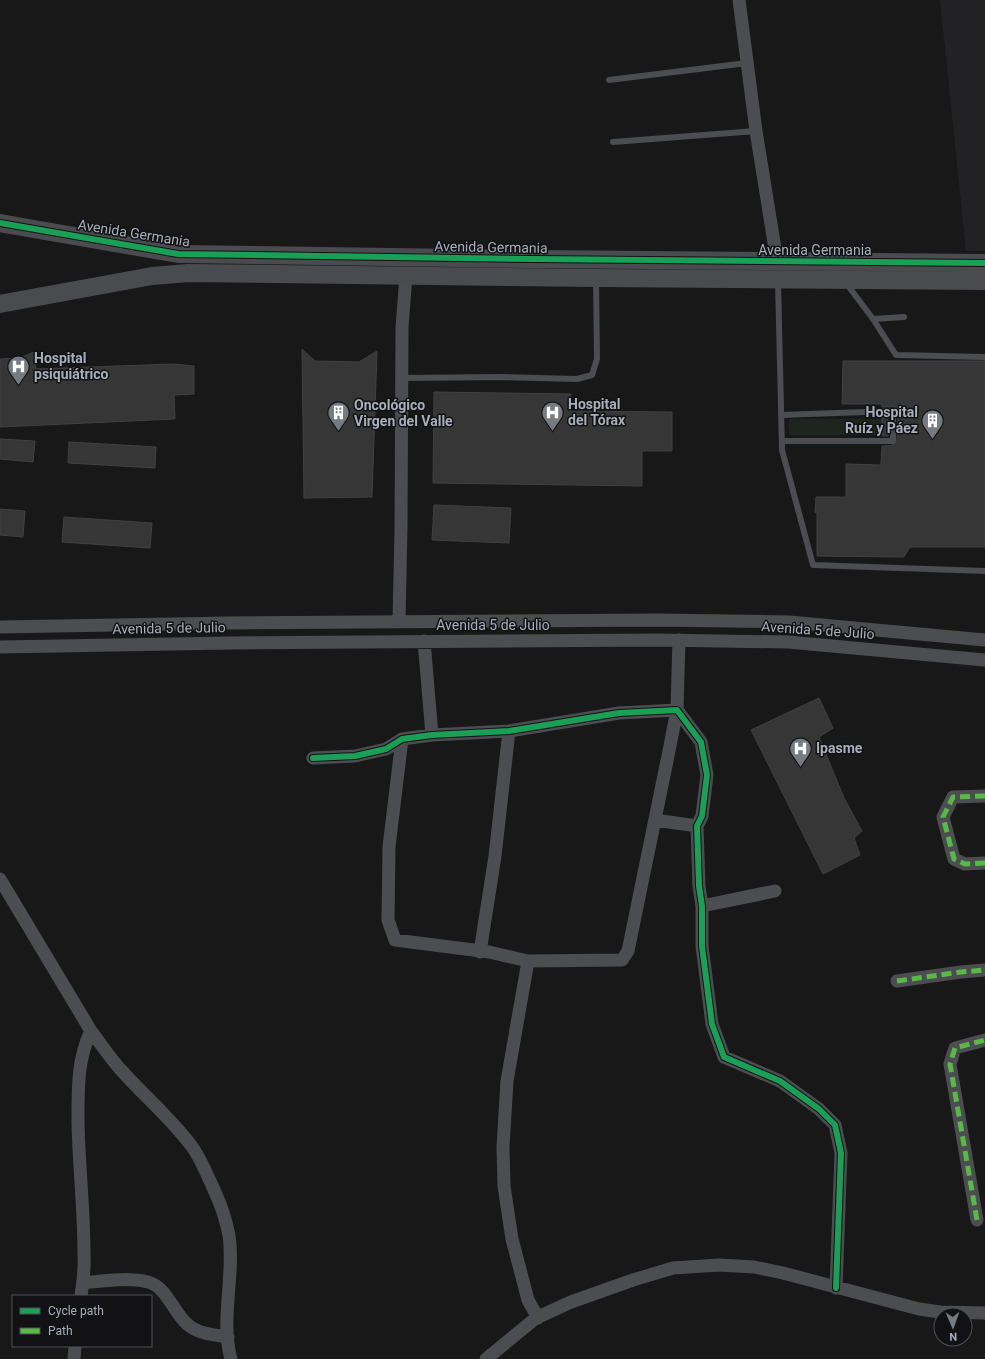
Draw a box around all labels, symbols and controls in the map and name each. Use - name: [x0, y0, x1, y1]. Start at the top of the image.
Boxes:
- street label: Avenida Germania: [77, 216, 191, 250]
- street label: Avenida Germania: [434, 238, 548, 256]
- street label: Avenida Germania: [758, 242, 872, 258]
- place label: Hospital psiquiátrico: [34, 350, 109, 382]
- hospital icon: Hospital psiquiátrico: [5, 353, 31, 386]
- place label: Hospital del Tórax: [568, 396, 626, 428]
- place label: Oncológico Virgen del Valle: [354, 397, 453, 429]
- hospital icon: Hospital del Tórax: [540, 399, 566, 432]
- building icon: Oncológico Virgen del Valle: [326, 400, 352, 433]
- place label: Hospital Ruíz y Páez: [845, 404, 918, 436]
- building icon: Hospital Ruíz y Páez: [920, 407, 946, 440]
- street label: Avenida 5 de Julio: [436, 617, 550, 633]
- street label: Avenida 5 de Julio: [761, 618, 875, 642]
- street label: Avenida 5 de Julio: [112, 619, 226, 637]
- hospital icon: Ipasme: [788, 735, 814, 768]
- place label: Ipasme: [816, 740, 863, 756]
- legend: [12, 1295, 152, 1347]
- text: Cycle path: [48, 1304, 104, 1318]
- north arrow: [933, 1307, 973, 1347]
- text: Path: [48, 1324, 73, 1338]
- text: N: [949, 1330, 957, 1343]

